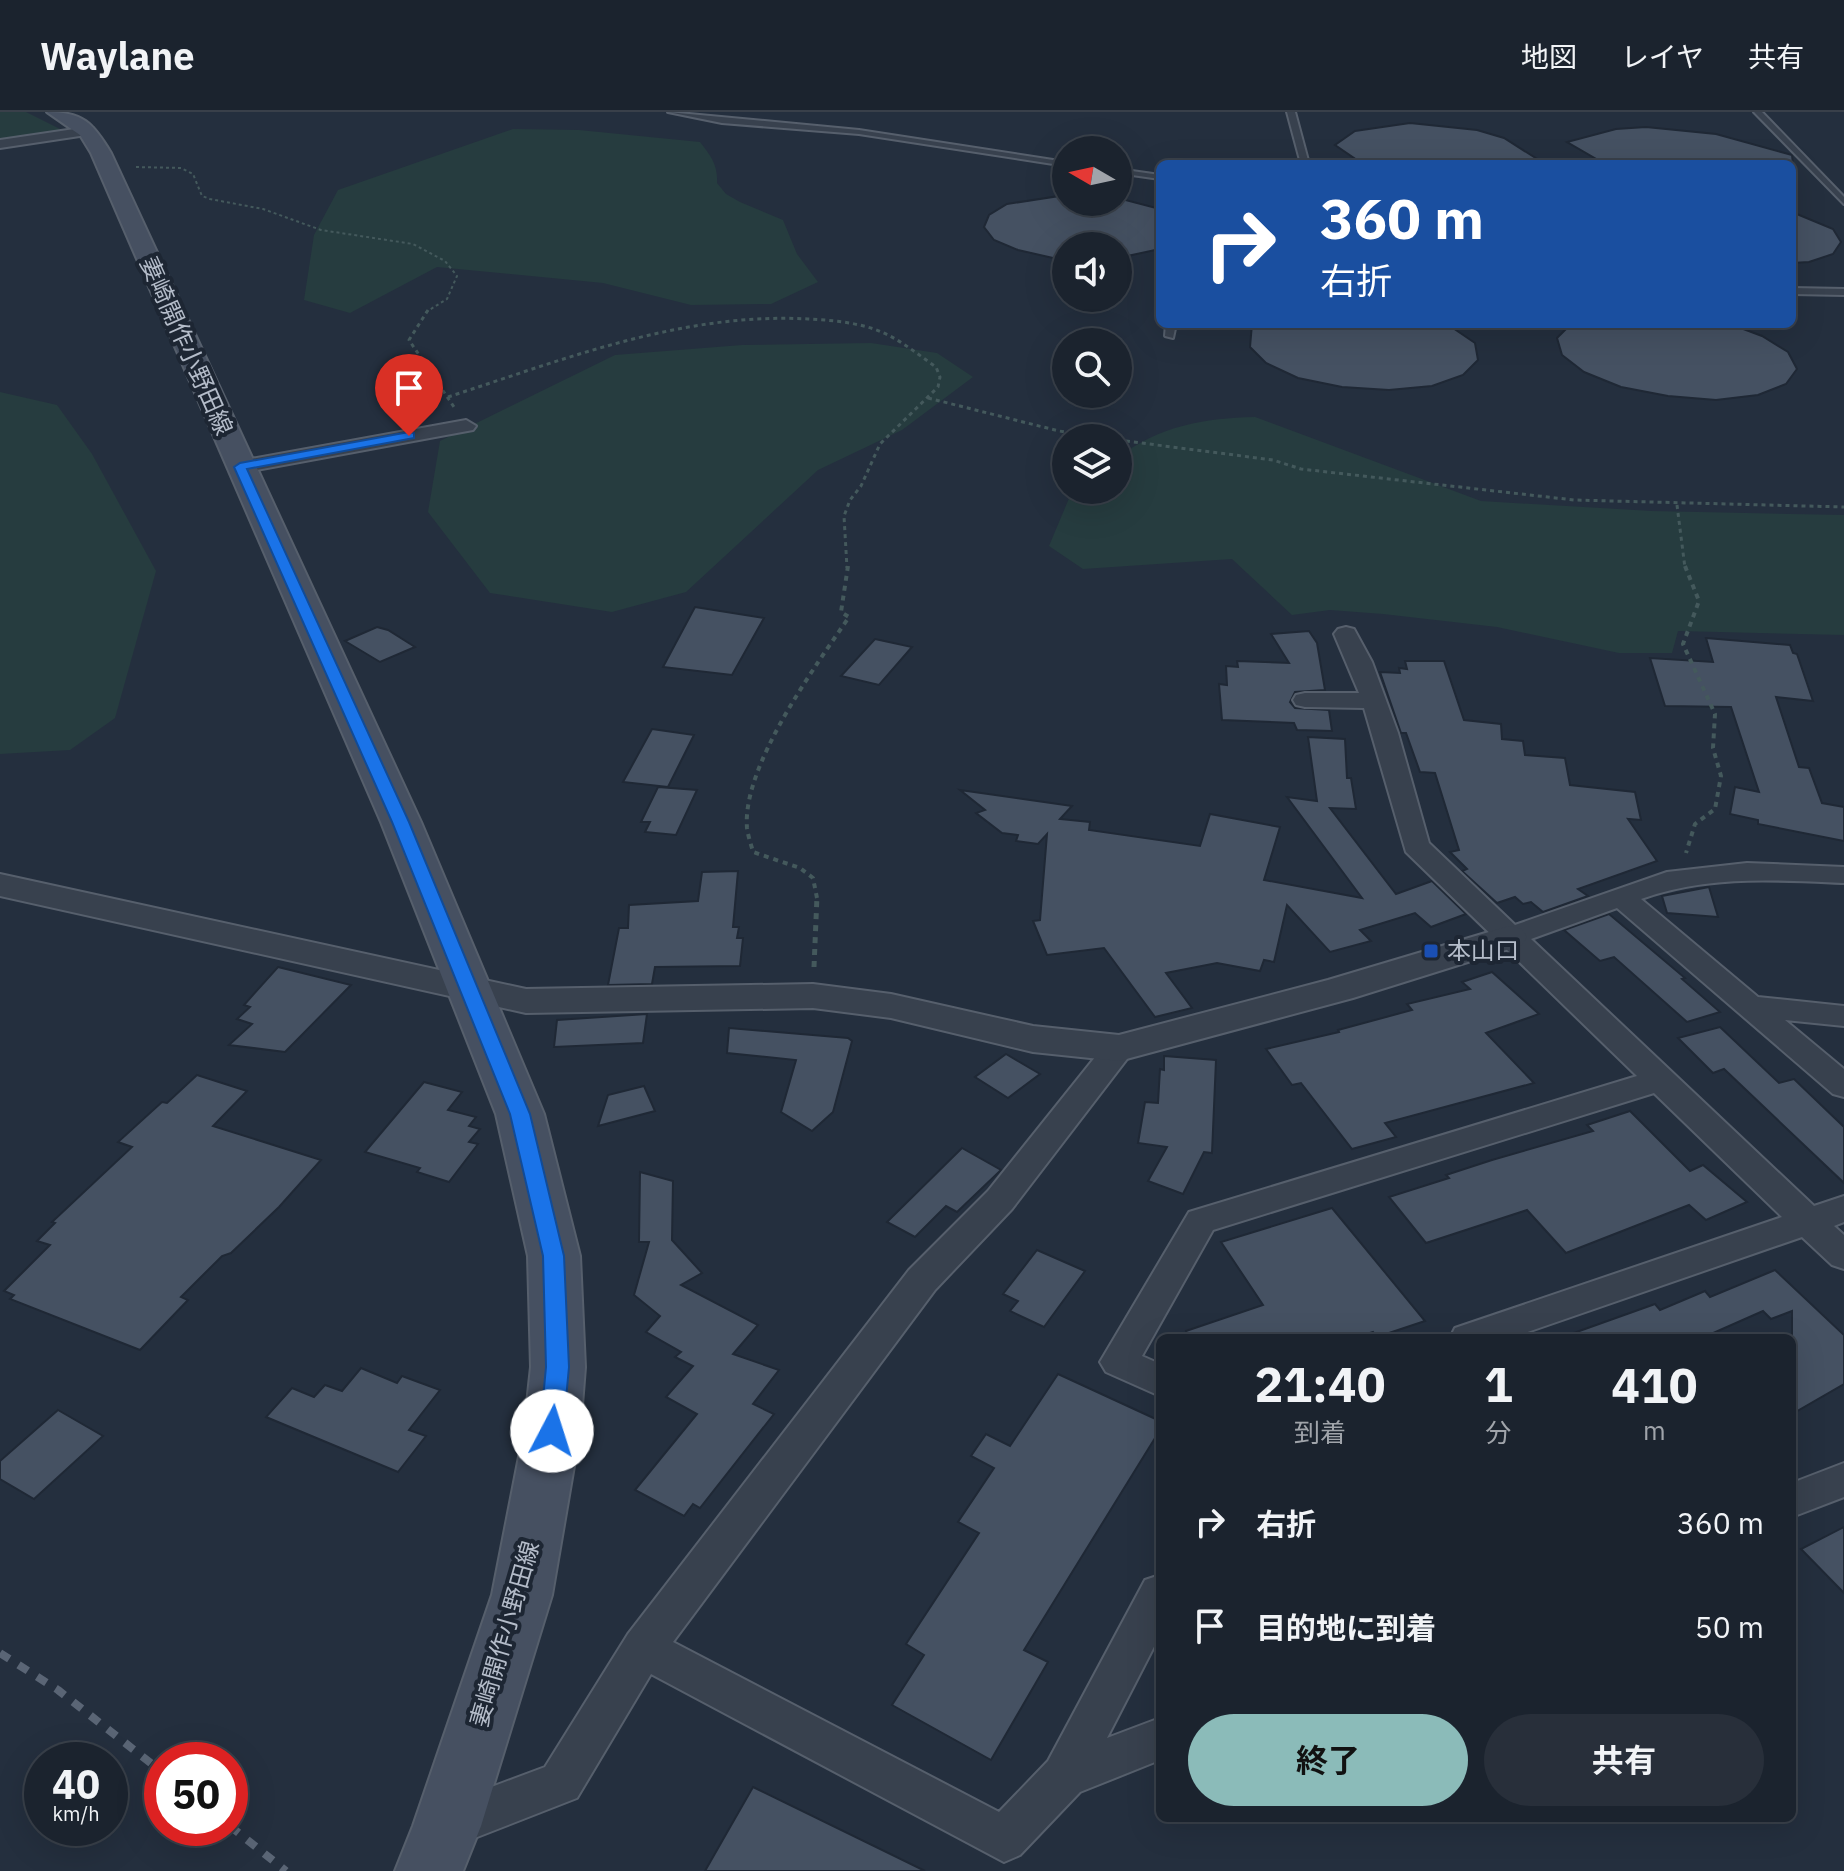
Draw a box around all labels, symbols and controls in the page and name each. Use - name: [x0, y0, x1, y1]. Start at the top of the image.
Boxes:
- text: Waylane: [40, 31, 195, 80]
- text: 地図: [1521, 38, 1577, 75]
- text: レイヤ: [1621, 38, 1704, 75]
- text: 共有: [1748, 38, 1804, 75]
- north arrow: [1052, 136, 1132, 216]
- map controls: [1052, 136, 1132, 504]
- text: 360 m: [1320, 182, 1484, 254]
- icon: right: [1188, 192, 1292, 296]
- button: sound: [1052, 232, 1132, 312]
- street label: 妻崎開作小野田線: [133, 251, 241, 440]
- text: 右折: [1320, 257, 1392, 304]
- button: search: [1052, 328, 1132, 408]
- pin: [375, 354, 443, 436]
- icon: arrive: [387, 366, 431, 410]
- button: layers: [1052, 424, 1132, 504]
- place label: 本山口: [1447, 934, 1519, 966]
- marker: 本山口: [1422, 942, 1440, 960]
- text: 21:40: [1254, 1353, 1385, 1415]
- text: 1: [1484, 1353, 1513, 1415]
- text: 410: [1611, 1354, 1698, 1416]
- position arrow: [510, 1389, 594, 1473]
- text: m: [1643, 1413, 1666, 1447]
- text: 到着: [1294, 1415, 1346, 1449]
- text: 分: [1485, 1415, 1511, 1449]
- icon: right: [1188, 1500, 1232, 1544]
- text: 360 m: [1677, 1503, 1764, 1542]
- text: 右折: [1256, 1504, 1316, 1543]
- street label: 妻崎開作小野田線: [462, 1537, 546, 1730]
- icon: arrive: [1188, 1604, 1232, 1648]
- text: 50 m: [1695, 1607, 1764, 1646]
- text: 目的地に到着: [1256, 1608, 1436, 1647]
- button: 終了: [1188, 1714, 1468, 1806]
- button: 共有: [1484, 1714, 1764, 1806]
- speed limit sign: 50: [144, 1742, 248, 1846]
- text: 40: [52, 1758, 100, 1810]
- text: km/h: [52, 1800, 100, 1827]

